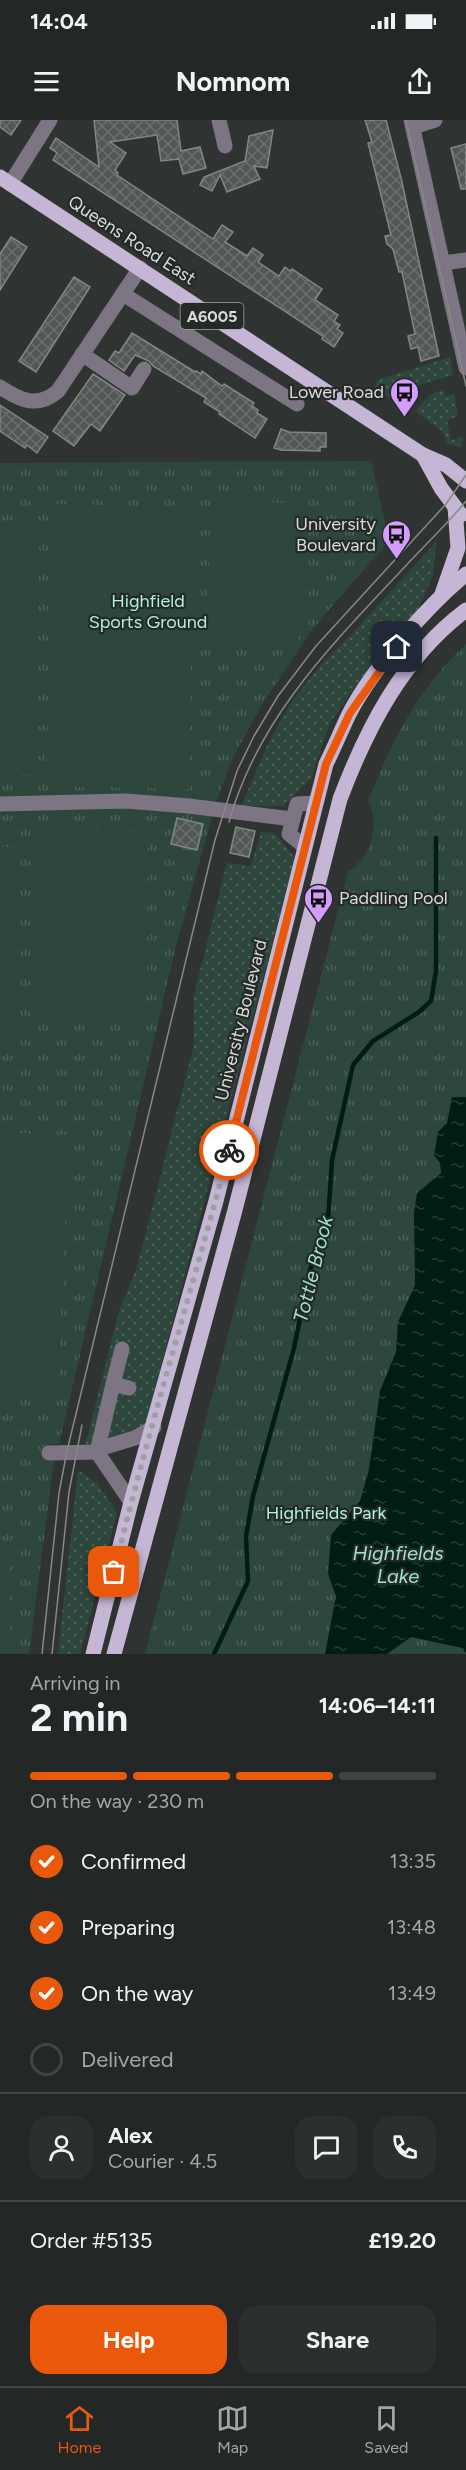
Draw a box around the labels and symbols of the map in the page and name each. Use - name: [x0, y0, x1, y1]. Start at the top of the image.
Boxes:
- street label: Queens Road East: [64, 191, 200, 290]
- road number: A6005: [180, 303, 244, 329]
- bus stop icon: Lower Road: [389, 376, 421, 418]
- place label: Lower Road: [289, 381, 384, 403]
- place label: University Boulevard: [295, 513, 377, 556]
- bus stop icon: University Boulevard: [381, 518, 413, 560]
- park label: Highfield Sports Ground: [89, 590, 207, 633]
- pin: [371, 621, 422, 672]
- bus stop icon: Paddling Pool: [302, 882, 334, 924]
- place label: Paddling Pool: [339, 887, 448, 909]
- street label: University Boulevard: [210, 937, 272, 1103]
- courier: [199, 1120, 259, 1180]
- water label: Tottle Brook: [288, 1212, 338, 1325]
- park label: Highfields Park: [266, 1502, 387, 1524]
- water label: Highfields Lake: [352, 1541, 444, 1588]
- pin: [88, 1546, 139, 1597]

